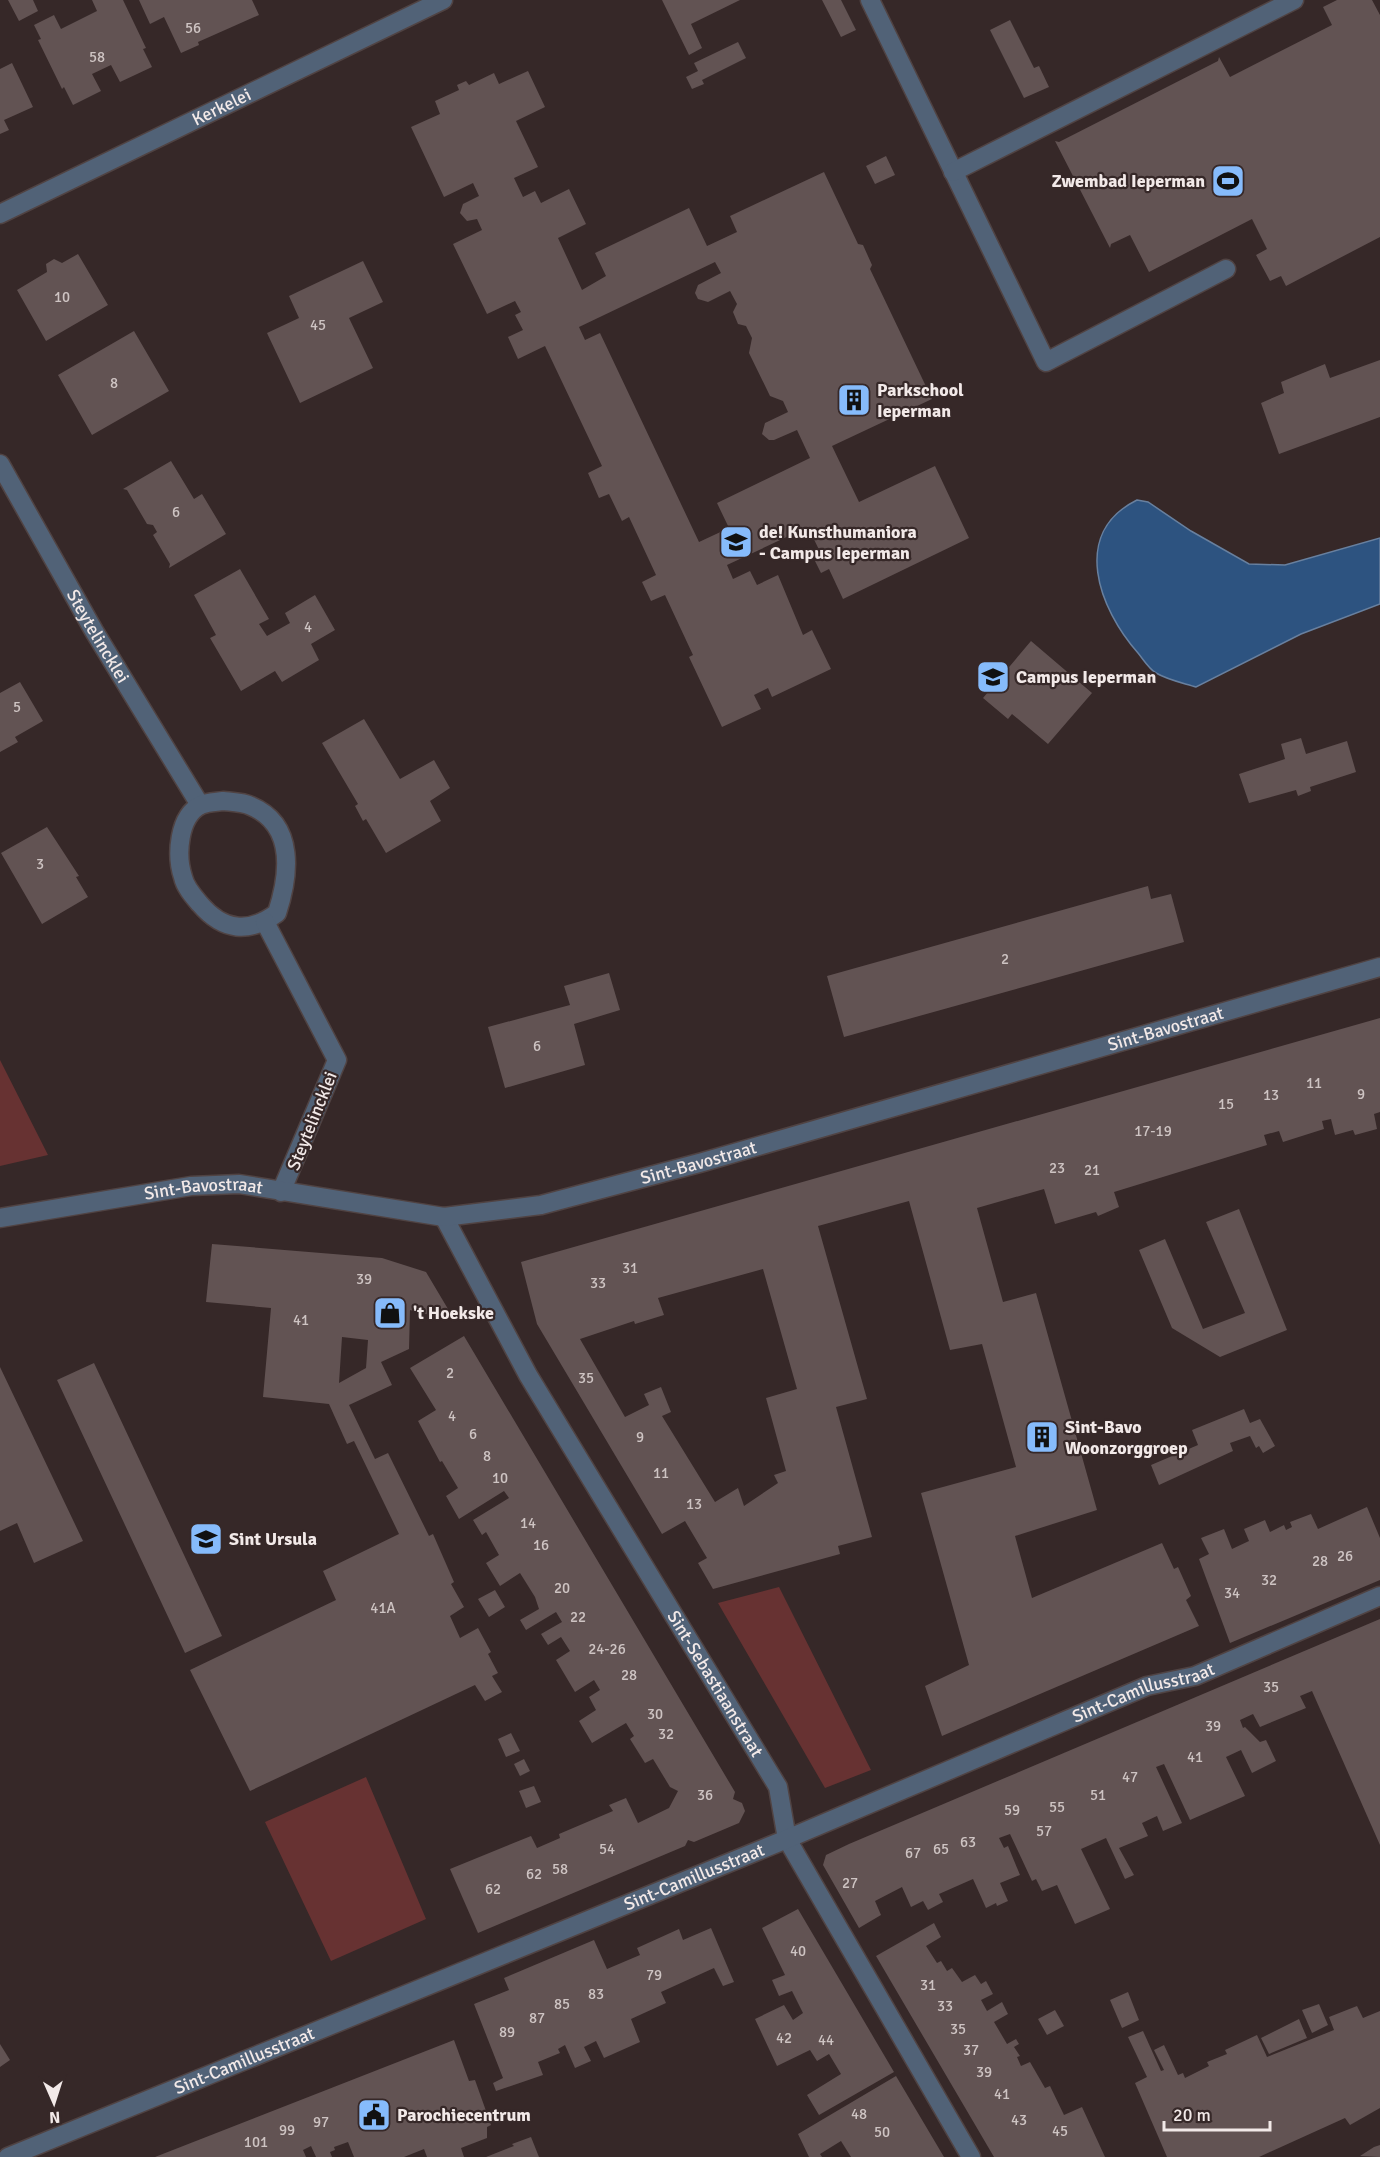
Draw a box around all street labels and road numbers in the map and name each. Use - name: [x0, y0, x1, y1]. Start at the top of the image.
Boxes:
- street label: Kerkelei: [188, 83, 255, 131]
- street label: Steytelincklei: [62, 585, 134, 687]
- street label: Sint-Bavostraat: [1105, 1002, 1226, 1056]
- street label: Steytelincklei: [282, 1068, 342, 1174]
- street label: Sint-Bavostraat: [638, 1136, 759, 1189]
- street label: Sint-Bavostraat: [142, 1173, 264, 1205]
- street label: Sint-Sebastiaanstraat: [662, 1606, 768, 1761]
- street label: Sint-Camillusstraat: [1069, 1658, 1218, 1728]
- street label: Sint-Camillusstraat: [621, 1839, 767, 1915]
- street label: Sint-Camillusstraat: [171, 2022, 317, 2099]

